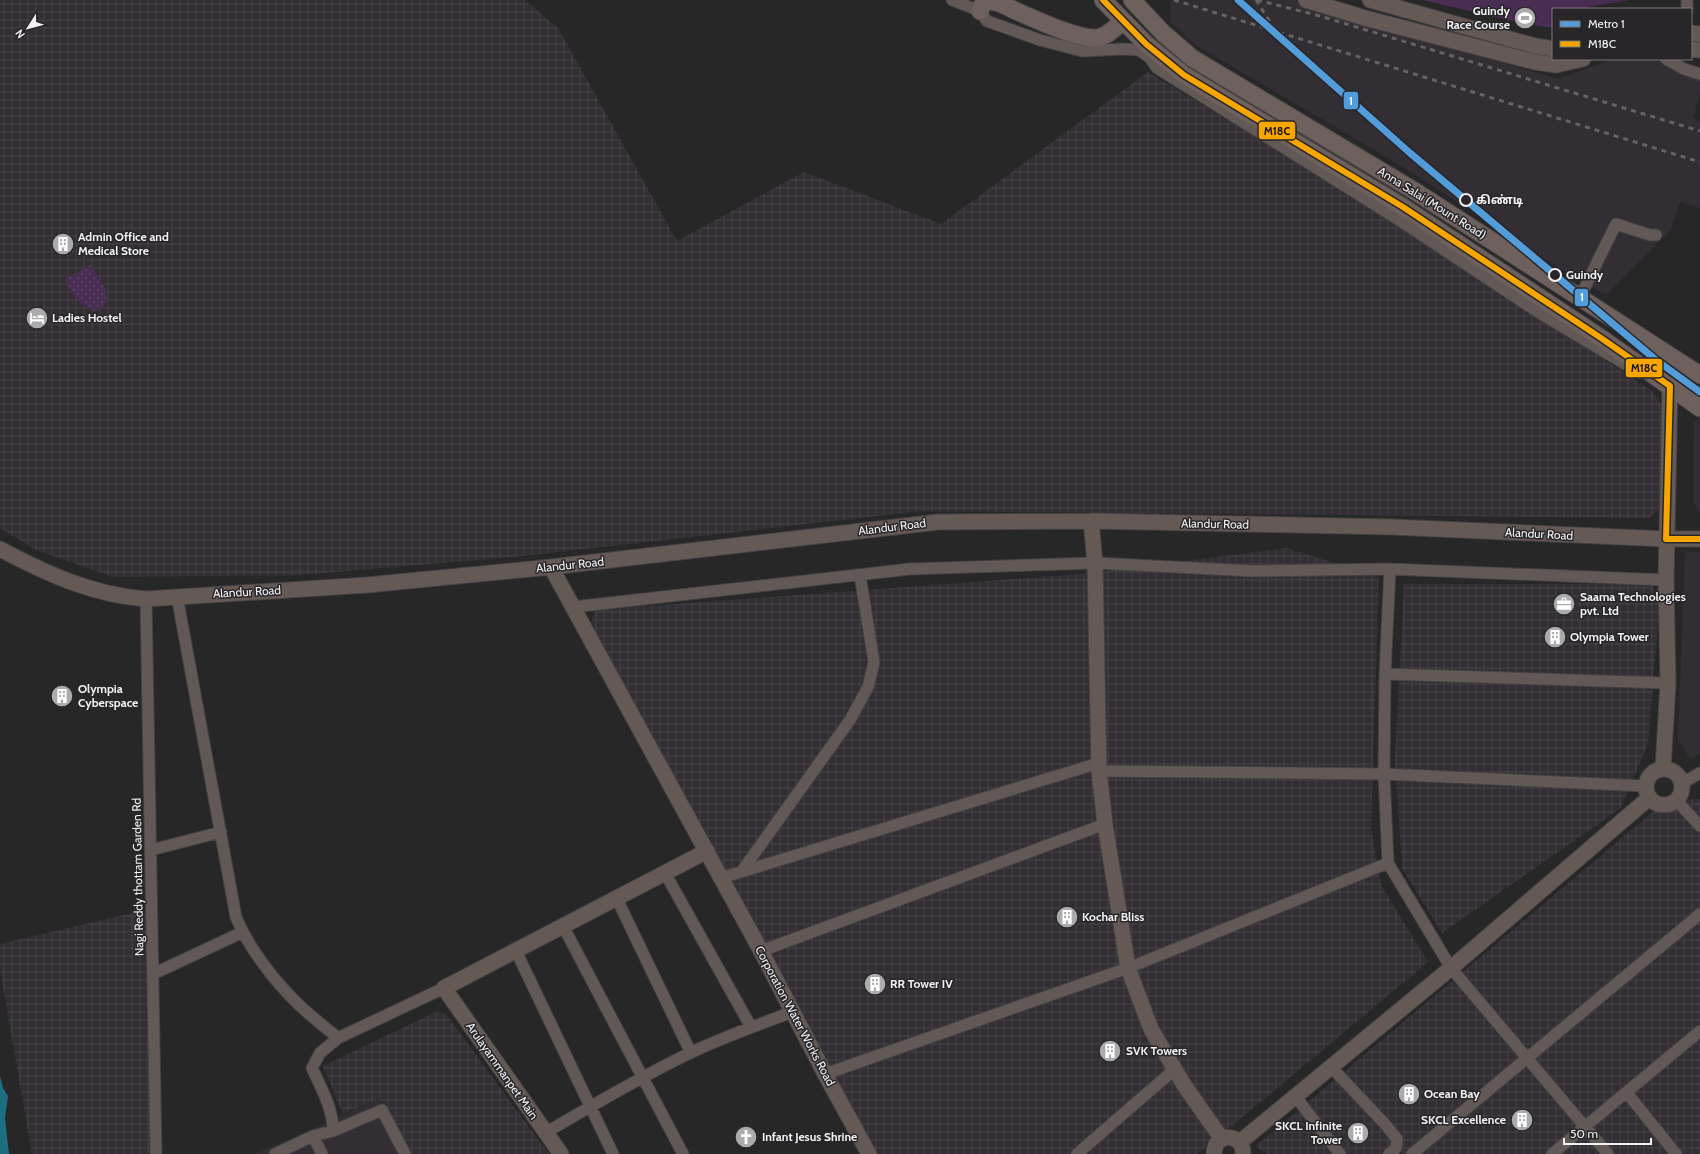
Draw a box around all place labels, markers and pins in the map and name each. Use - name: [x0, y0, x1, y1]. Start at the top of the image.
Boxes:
- place label: Guindy Race Course: [1446, 3, 1511, 32]
- sports icon: Guindy Race Course: [1512, 5, 1538, 31]
- place label: கிண்டி: [1476, 192, 1524, 208]
- marker: கிண்டி: [1459, 193, 1473, 207]
- place label: Admin Office and Medical Store: [78, 229, 169, 258]
- building icon: Admin Office and Medical Store: [50, 231, 76, 257]
- place label: Guindy: [1566, 267, 1604, 282]
- marker: Guindy: [1548, 268, 1562, 282]
- hotel icon: Ladies Hostel: [24, 305, 50, 331]
- place label: Ladies Hostel: [52, 310, 122, 325]
- place label: Saama Technologies pvt. Ltd: [1580, 589, 1686, 618]
- office icon: Saama Technologies pvt. Ltd: [1551, 591, 1577, 617]
- building icon: Olympia Tower: [1542, 624, 1568, 650]
- place label: Olympia Tower: [1570, 629, 1649, 644]
- place label: Olympia Cyberspace: [78, 681, 138, 710]
- building icon: Olympia Cyberspace: [49, 683, 75, 709]
- building icon: Kochar Bliss: [1054, 904, 1080, 930]
- place label: Kochar Bliss: [1082, 909, 1144, 924]
- building icon: RR Tower IV: [862, 971, 888, 997]
- place label: RR Tower IV: [890, 976, 953, 991]
- building icon: SVK Towers: [1097, 1038, 1123, 1064]
- place label: SVK Towers: [1126, 1043, 1187, 1058]
- building icon: Ocean Bay: [1396, 1081, 1422, 1107]
- place label: Ocean Bay: [1424, 1086, 1480, 1101]
- building icon: SKCL Excellence: [1509, 1107, 1535, 1133]
- place label: SKCL Excellence: [1421, 1112, 1506, 1127]
- place label: SKCL Infinite Tower: [1275, 1118, 1342, 1147]
- building icon: SKCL Infinite Tower: [1345, 1120, 1371, 1146]
- church icon: Infant Jesus Shrine: [733, 1124, 759, 1150]
- place label: Infant Jesus Shrine: [762, 1129, 857, 1144]

